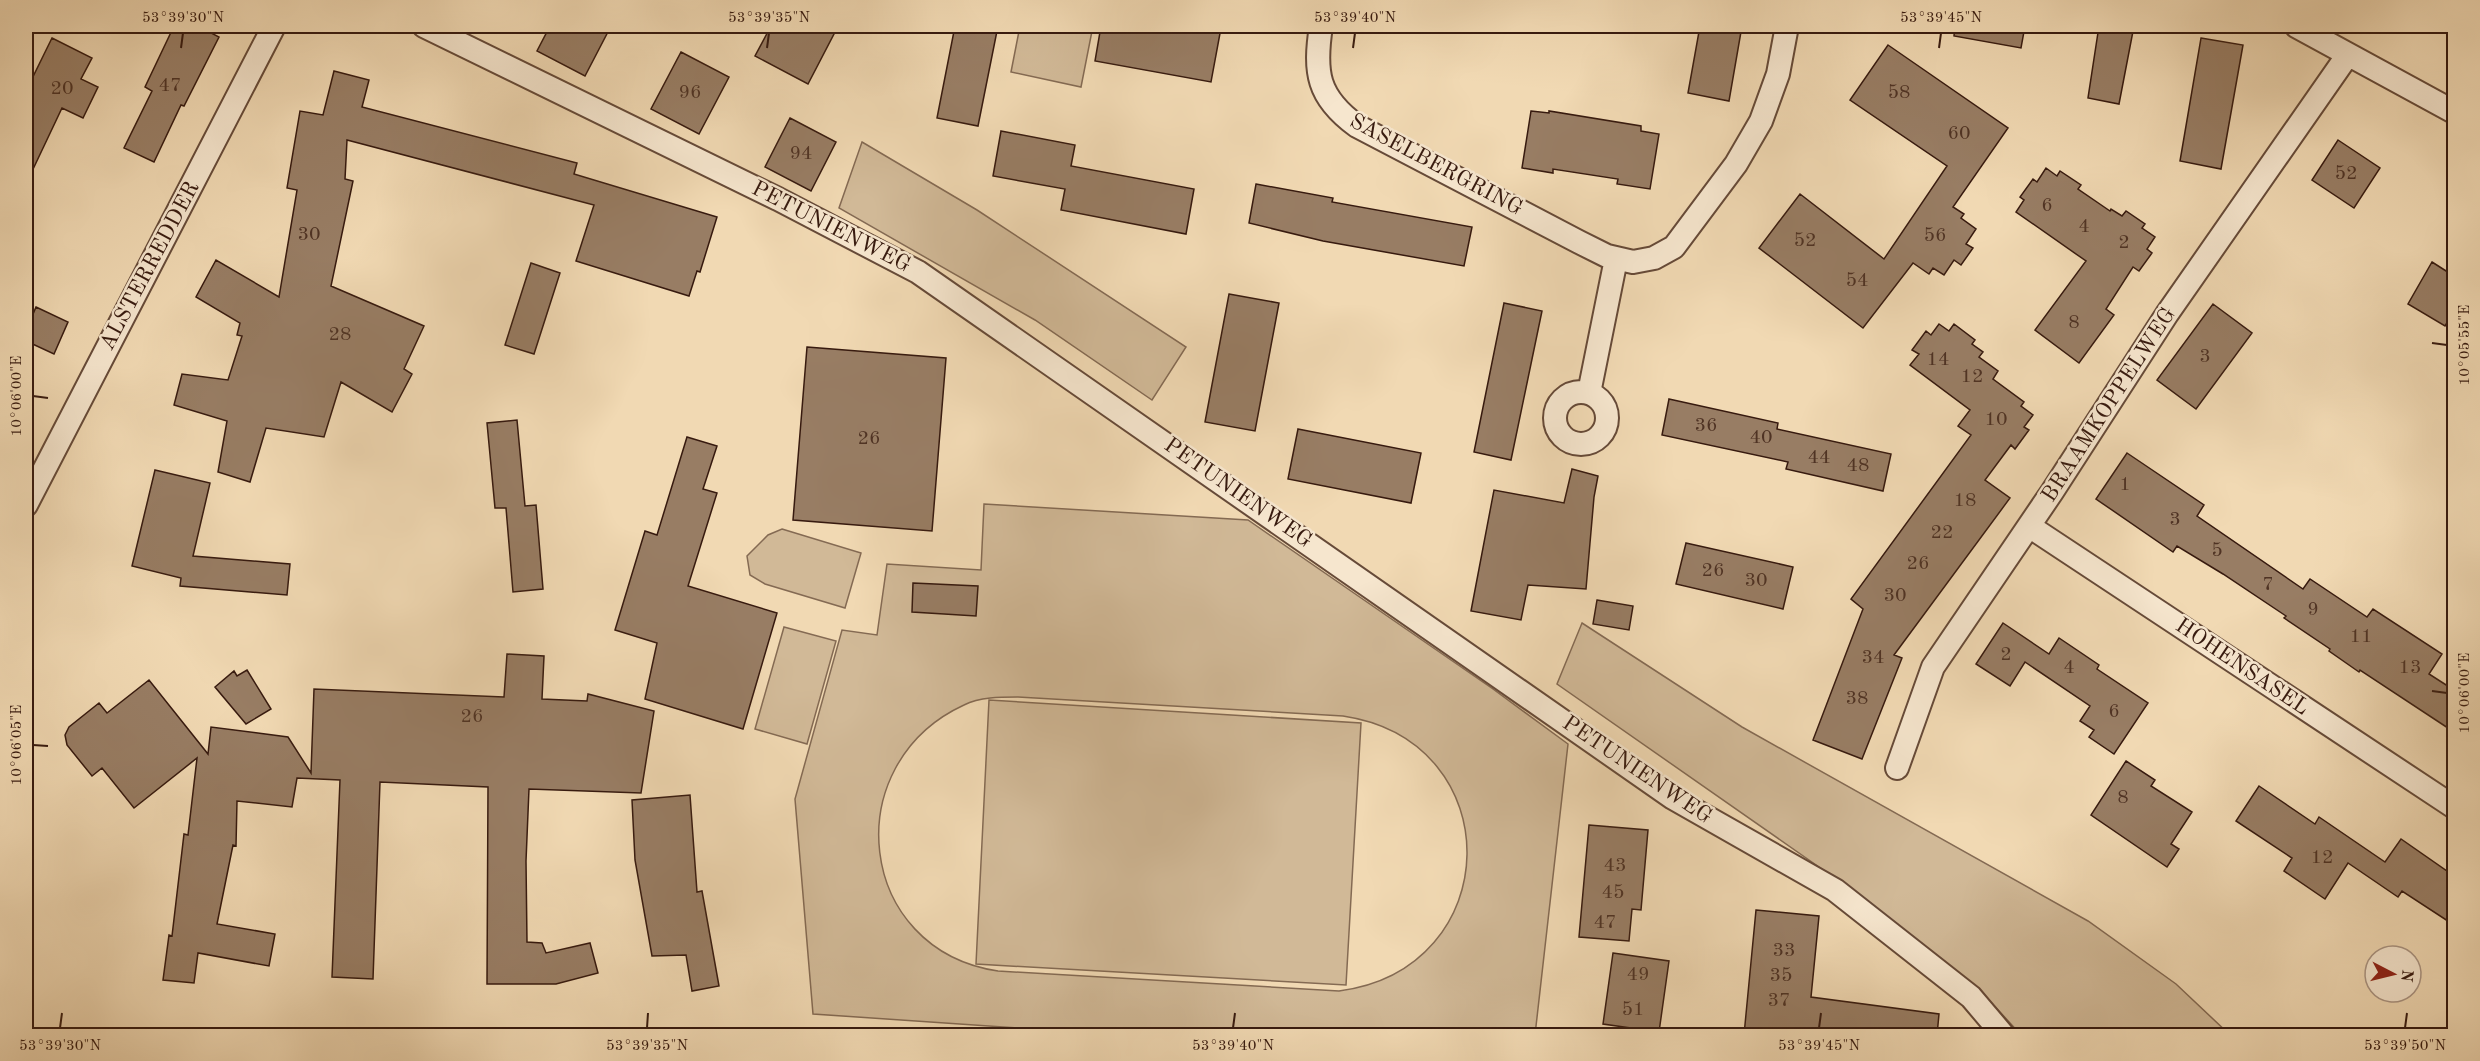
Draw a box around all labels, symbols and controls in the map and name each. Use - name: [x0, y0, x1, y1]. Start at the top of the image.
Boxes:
- text: 53°39'30"N: [142, 11, 224, 26]
- text: 53°39'35"N: [728, 11, 810, 26]
- text: 53°39'40"N: [1314, 11, 1396, 26]
- text: 53°39'45"N: [1900, 11, 1982, 26]
- house number: 47: [158, 76, 182, 96]
- house number: 20: [50, 79, 74, 99]
- house number: 96: [678, 83, 702, 103]
- house number: 58: [1887, 83, 1911, 103]
- street label: SASELBERGRING: [1346, 110, 1526, 220]
- house number: 60: [1947, 124, 1971, 144]
- house number: 94: [789, 144, 813, 164]
- house number: 52: [2334, 164, 2358, 184]
- street label: PETUNIENWEG: [748, 177, 914, 277]
- street label: ALSTERREDDER: [96, 178, 204, 354]
- house number: 6: [2041, 196, 2053, 216]
- house number: 4: [2078, 217, 2090, 237]
- house number: 30: [297, 225, 321, 245]
- house number: 56: [1923, 226, 1947, 246]
- house number: 52: [1793, 231, 1817, 251]
- house number: 2: [2118, 233, 2130, 253]
- house number: 54: [1845, 271, 1869, 291]
- street label: BRAAMKOPPELWEG: [2038, 304, 2180, 506]
- text: 10°05'55"E: [2458, 305, 2473, 385]
- house number: 8: [2068, 313, 2080, 333]
- house number: 28: [328, 325, 352, 345]
- house number: 3: [2199, 347, 2211, 367]
- house number: 14: [1926, 350, 1950, 370]
- text: 10°06'00"E: [10, 356, 25, 436]
- house number: 12: [1960, 367, 1984, 387]
- house number: 10: [1984, 410, 2008, 430]
- house number: 36: [1694, 416, 1718, 436]
- house number: 40: [1749, 428, 1773, 448]
- house number: 26: [857, 429, 881, 449]
- street label: PETUNIENWEG: [1160, 434, 1316, 552]
- house number: 44: [1807, 448, 1831, 468]
- house number: 48: [1846, 456, 1870, 476]
- house number: 1: [2119, 475, 2131, 495]
- house number: 18: [1953, 491, 1977, 511]
- house number: 3: [2169, 510, 2181, 530]
- house number: 22: [1930, 523, 1954, 543]
- house number: 5: [2211, 541, 2223, 561]
- house number: 26: [1906, 554, 1930, 574]
- house number: 26: [1701, 561, 1725, 581]
- house number: 30: [1744, 571, 1768, 591]
- house number: 7: [2262, 575, 2274, 595]
- house number: 30: [1883, 586, 1907, 606]
- house number: 9: [2307, 600, 2319, 620]
- street label: HOHENSASEL: [2171, 614, 2313, 720]
- house number: 11: [2349, 627, 2373, 647]
- house number: 2: [2000, 645, 2012, 665]
- house number: 34: [1861, 648, 1885, 668]
- text: 10°06'00"E: [2458, 653, 2473, 733]
- house number: 4: [2063, 658, 2075, 678]
- house number: 13: [2398, 658, 2422, 678]
- house number: 38: [1845, 689, 1869, 709]
- house number: 6: [2108, 702, 2120, 722]
- text: 10°06'05"E: [10, 705, 25, 785]
- house number: 26: [460, 707, 484, 727]
- street label: PETUNIENWEG: [1558, 712, 1716, 828]
- house number: 8: [2117, 788, 2129, 808]
- house number: 12: [2310, 848, 2334, 868]
- house number: 43: [1603, 856, 1627, 876]
- house number: 45: [1601, 883, 1625, 903]
- house number: 47: [1593, 913, 1617, 933]
- house number: 33: [1772, 941, 1796, 961]
- north arrow: [2363, 944, 2423, 1004]
- house number: 49: [1626, 965, 1650, 985]
- house number: 35: [1769, 966, 1793, 986]
- text: N: [2397, 969, 2415, 983]
- house number: 37: [1767, 991, 1791, 1011]
- house number: 51: [1621, 1000, 1645, 1020]
- text: 53°39'30"N: [19, 1039, 101, 1054]
- text: 53°39'35"N: [606, 1039, 688, 1054]
- text: 53°39'40"N: [1192, 1039, 1274, 1054]
- text: 53°39'45"N: [1778, 1039, 1860, 1054]
- text: 53°39'50"N: [2364, 1039, 2446, 1054]

